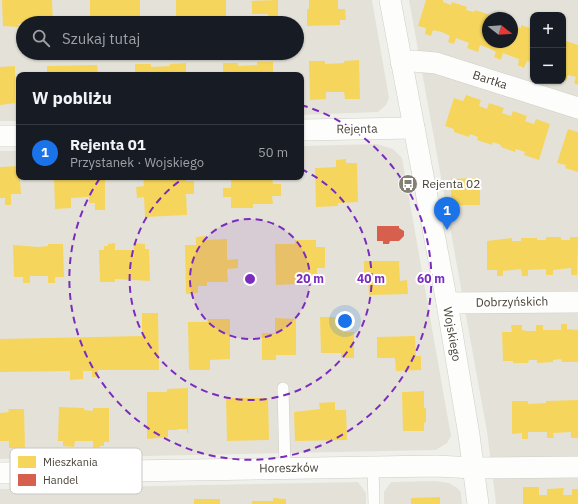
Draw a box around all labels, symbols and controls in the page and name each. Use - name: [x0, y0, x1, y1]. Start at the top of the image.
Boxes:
- north arrow: [482, 12, 518, 48]
- map controls: [530, 12, 566, 84]
- button: +: [530, 12, 566, 48]
- search box: [16, 16, 304, 60]
- icon: search: [30, 27, 52, 49]
- text: Szukaj tutaj: [62, 29, 140, 48]
- button: −: [530, 48, 566, 84]
- street label: Bartka: [471, 67, 510, 92]
- text: W pobliżu: [32, 87, 112, 109]
- street label: Rejenta: [336, 121, 378, 136]
- text: Rejenta 01: [70, 135, 146, 154]
- text: 1: [41, 144, 49, 161]
- text: 50 m: [258, 144, 288, 161]
- text: Przystanek · Wojskiego: [70, 154, 204, 171]
- bus stop icon: Rejenta 02: [397, 173, 419, 195]
- place label: Rejenta 02: [422, 176, 480, 191]
- pin: 1: [434, 197, 460, 230]
- text: 20 m: [296, 271, 324, 286]
- text: 40 m: [357, 271, 385, 286]
- text: 60 m: [417, 271, 445, 286]
- centre of rings: [243, 272, 257, 286]
- street label: Dobrzyńskich: [476, 293, 548, 310]
- street label: Wojskiego: [440, 306, 465, 363]
- your location: [335, 311, 355, 331]
- legend: [10, 448, 142, 494]
- text: Mieszkania: [43, 455, 98, 469]
- street label: Horeszków: [259, 459, 319, 476]
- text: Handel: [43, 473, 78, 487]

